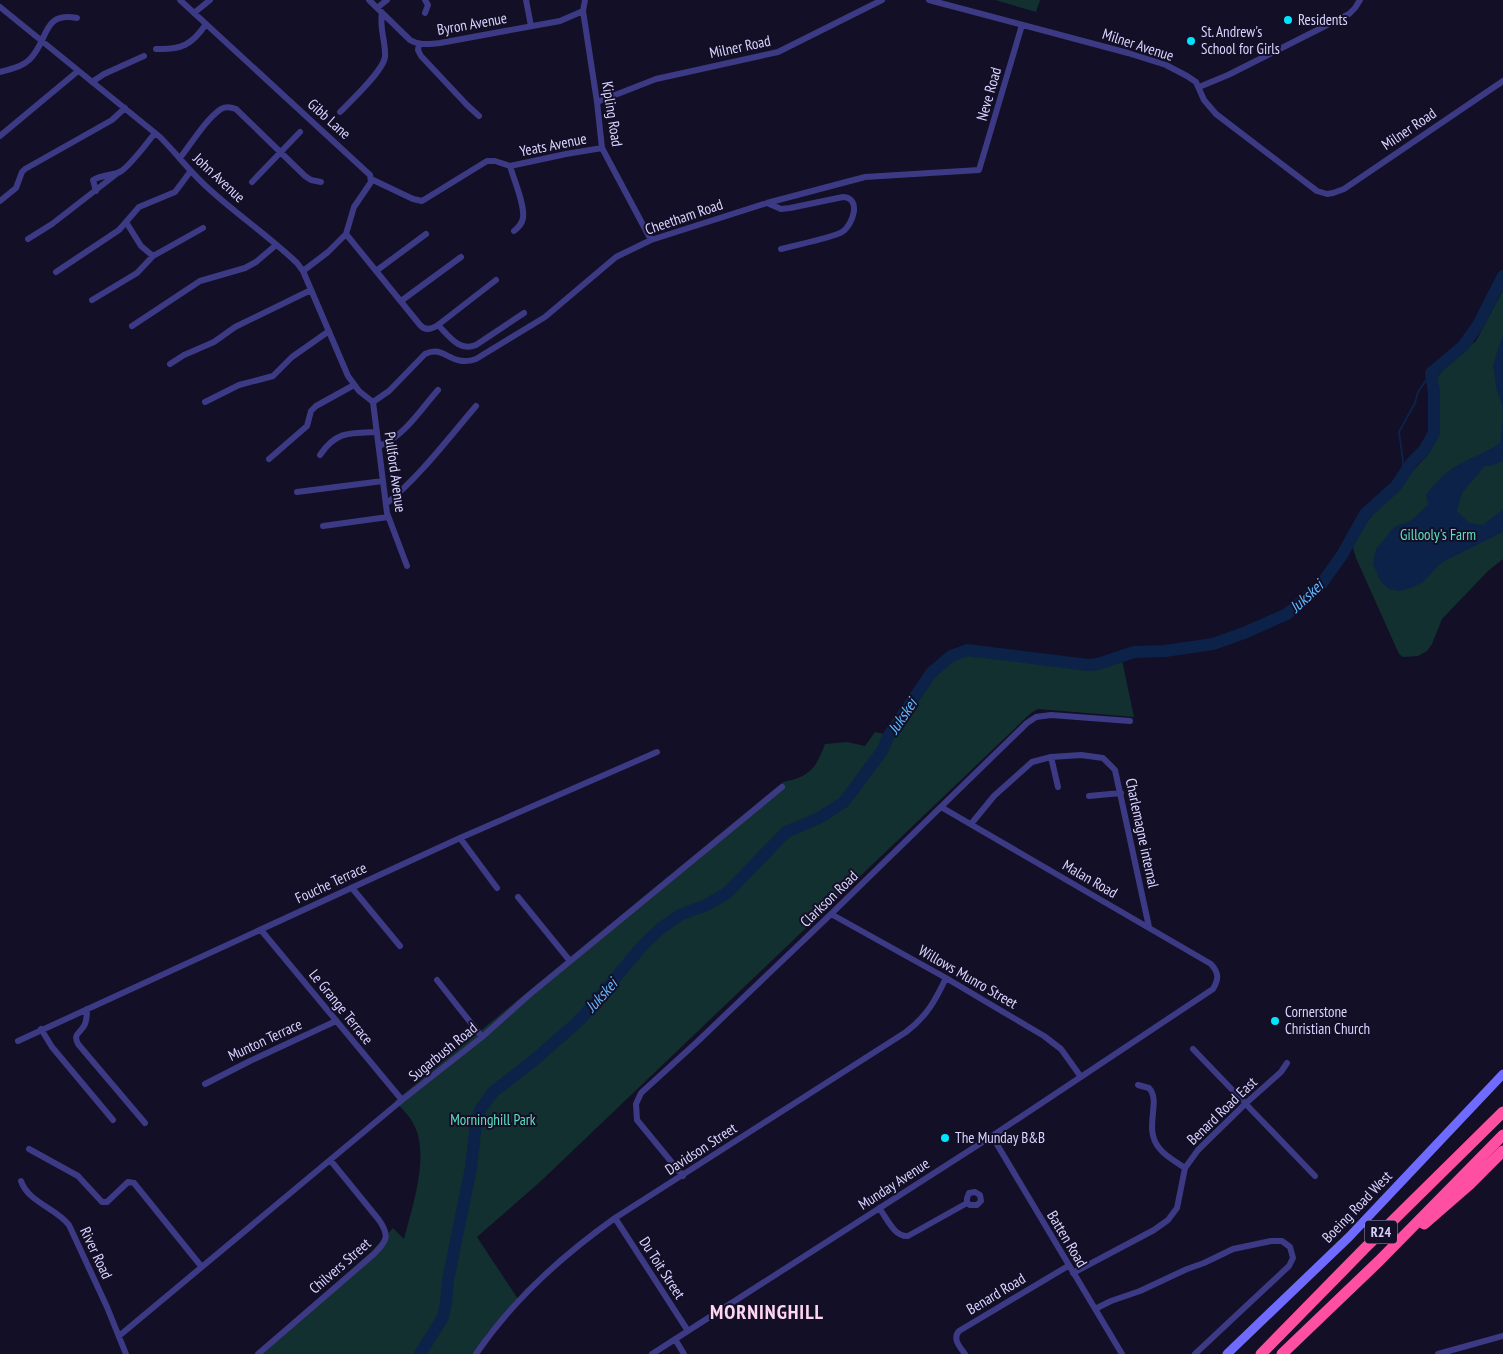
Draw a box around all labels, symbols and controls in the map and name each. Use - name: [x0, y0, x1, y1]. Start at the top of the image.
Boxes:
- street label: Byron Avenue: [436, 8, 508, 39]
- place label: Residents: [1298, 10, 1348, 29]
- marker: Residents: [1282, 14, 1294, 26]
- place label: St. Andrew's School for Girls: [1201, 22, 1280, 58]
- street label: Milner Avenue: [1100, 24, 1176, 65]
- street label: Milner Road: [708, 31, 772, 62]
- marker: St. Andrew's School for Girls: [1185, 35, 1197, 47]
- street label: Neve Road: [972, 65, 1005, 123]
- street label: Kipling Road: [598, 80, 627, 148]
- street label: Gibb Lane: [304, 94, 355, 143]
- street label: Milner Road: [1378, 103, 1440, 154]
- street label: Yeats Avenue: [518, 129, 588, 160]
- street label: John Avenue: [189, 148, 249, 206]
- street label: Cheetham Road: [642, 194, 725, 239]
- street label: Pullford Avenue: [380, 430, 411, 514]
- park label: Gillooly's Farm: [1400, 525, 1476, 544]
- water label: Jukskei: [1284, 574, 1329, 617]
- water label: Jukskei: [882, 692, 922, 738]
- street label: Charlemagne internal: [1122, 776, 1163, 890]
- street label: Malan Road: [1059, 855, 1121, 902]
- street label: Fouche Terrace: [292, 858, 370, 907]
- street label: Clarkson Road: [796, 866, 862, 931]
- street label: Willows Munro Street: [915, 941, 1021, 1013]
- street label: Le Grange Terrace: [305, 965, 378, 1048]
- water label: Jukskei: [580, 972, 623, 1017]
- place label: Cornerstone Christian Church: [1285, 1002, 1370, 1038]
- street label: Munton Terrace: [225, 1014, 305, 1065]
- marker: Cornerstone Christian Church: [1269, 1015, 1281, 1027]
- street label: Sugarbush Road: [404, 1018, 481, 1085]
- street label: Benard Road East: [1183, 1073, 1261, 1149]
- park label: Morninghill Park: [450, 1110, 536, 1129]
- street label: Davidson Street: [661, 1118, 740, 1179]
- place label: The Munday B&B: [955, 1128, 1045, 1147]
- marker: The Munday B&B: [939, 1132, 951, 1144]
- street label: Munday Avenue: [855, 1154, 933, 1214]
- street label: Boeing Road West: [1318, 1167, 1396, 1247]
- street label: Batten Road: [1043, 1207, 1092, 1271]
- road number: R24: [1365, 1220, 1397, 1244]
- street label: River Road: [76, 1224, 117, 1282]
- street label: Du Toit Street: [635, 1233, 690, 1302]
- street label: Chilvers Street: [305, 1234, 374, 1298]
- street label: Benard Road: [963, 1269, 1029, 1319]
- district label: MORNINGHILL: [710, 1299, 824, 1325]

